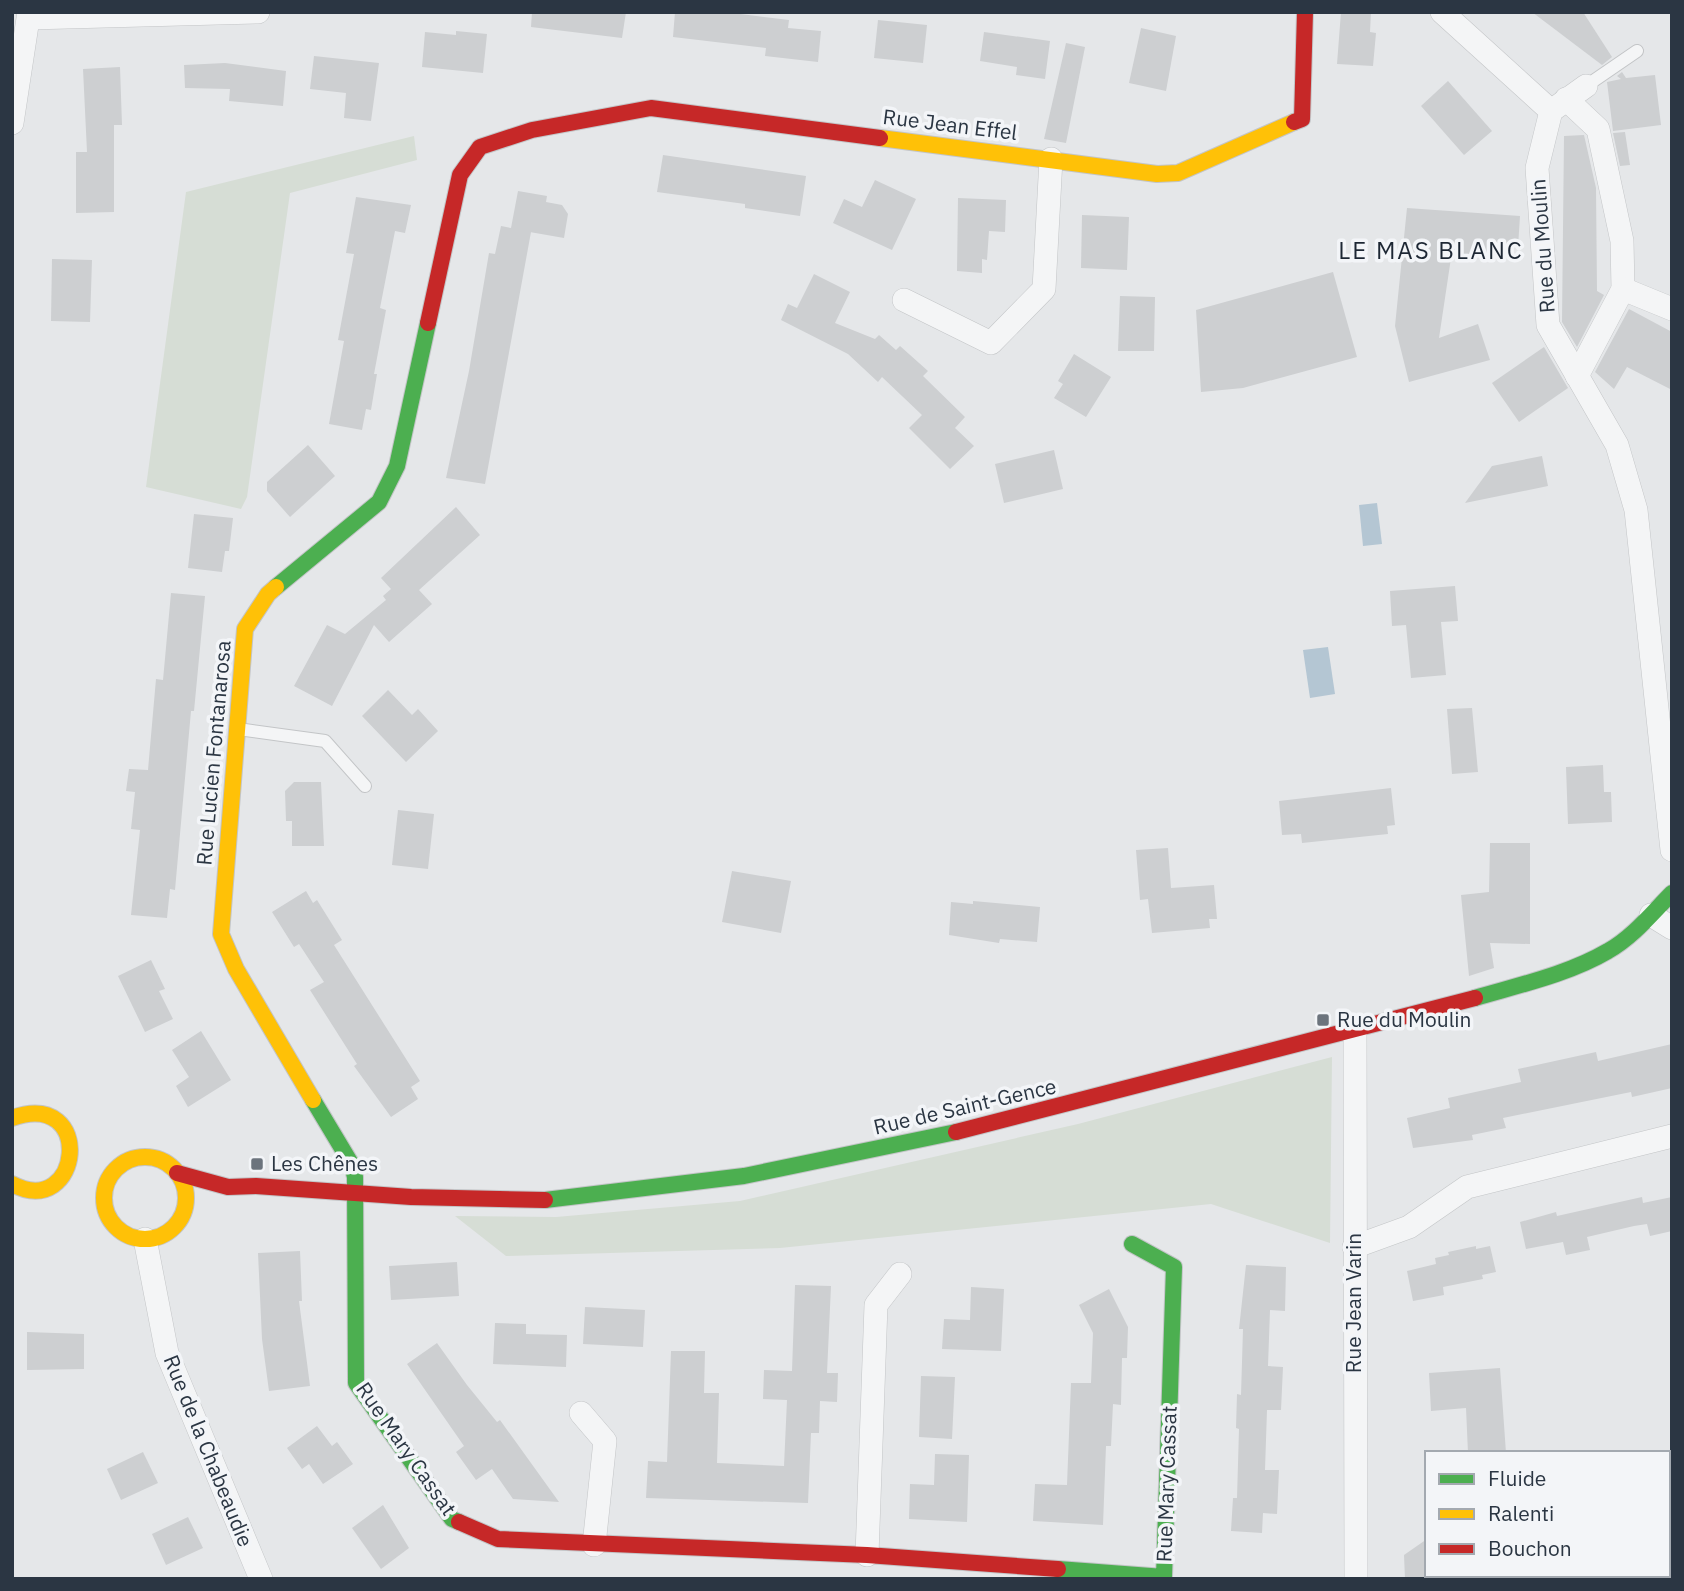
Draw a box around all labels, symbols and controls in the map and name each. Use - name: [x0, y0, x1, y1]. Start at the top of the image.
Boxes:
- street label: Rue Jean Effel: [881, 102, 1019, 146]
- street label: Rue du Moulin: [1523, 178, 1561, 314]
- district label: LE MAS BLANC: [1338, 234, 1524, 266]
- street label: Rue Lucien Fontanarosa: [189, 639, 237, 867]
- place label: Rue du Moulin: [1337, 1005, 1472, 1033]
- marker: Rue du Moulin: [1315, 1012, 1331, 1028]
- street label: Rue de Saint-Gence: [871, 1071, 1059, 1141]
- place label: Les Chênes: [271, 1149, 378, 1177]
- marker: Les Chênes: [249, 1156, 265, 1172]
- street label: Rue Jean Varin: [1339, 1233, 1367, 1373]
- street label: Rue de la Chabeaudie: [158, 1351, 260, 1551]
- street label: Rue Mary Cassat: [350, 1376, 463, 1521]
- street label: Rue Mary Cassat: [1149, 1405, 1183, 1563]
- legend: [1425, 1451, 1670, 1577]
- text: Fluide: [1488, 1464, 1546, 1492]
- text: Ralenti: [1488, 1499, 1554, 1527]
- text: Bouchon: [1488, 1534, 1572, 1562]

